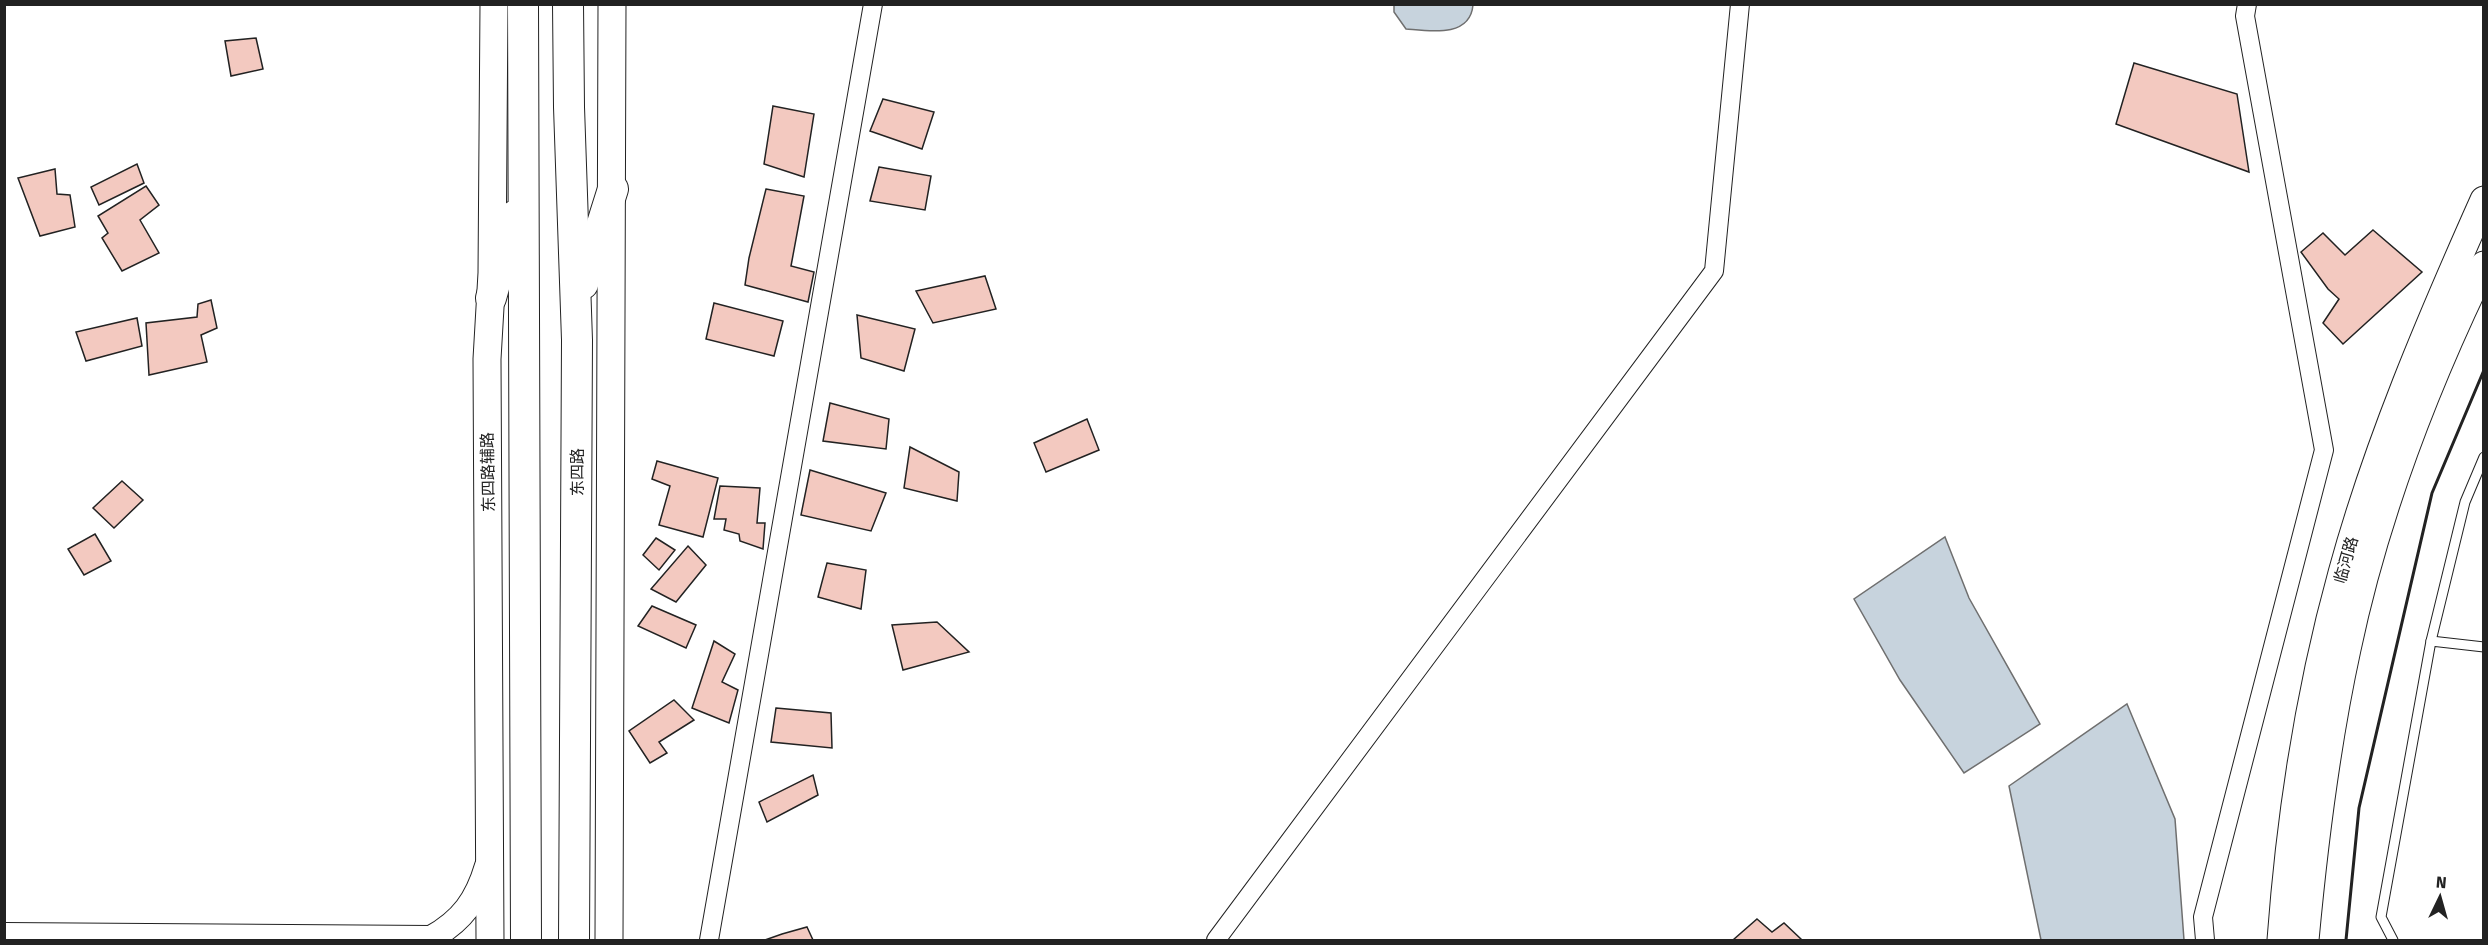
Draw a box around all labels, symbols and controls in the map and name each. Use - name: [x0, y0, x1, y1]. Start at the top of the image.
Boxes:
- street label: 东四路辅路: [478, 432, 498, 512]
- street label: 东四路: [568, 448, 587, 496]
- street label: 临河路: [2330, 534, 2362, 586]
- north arrow: [2410, 867, 2470, 927]
- text: N: [2435, 873, 2447, 892]

